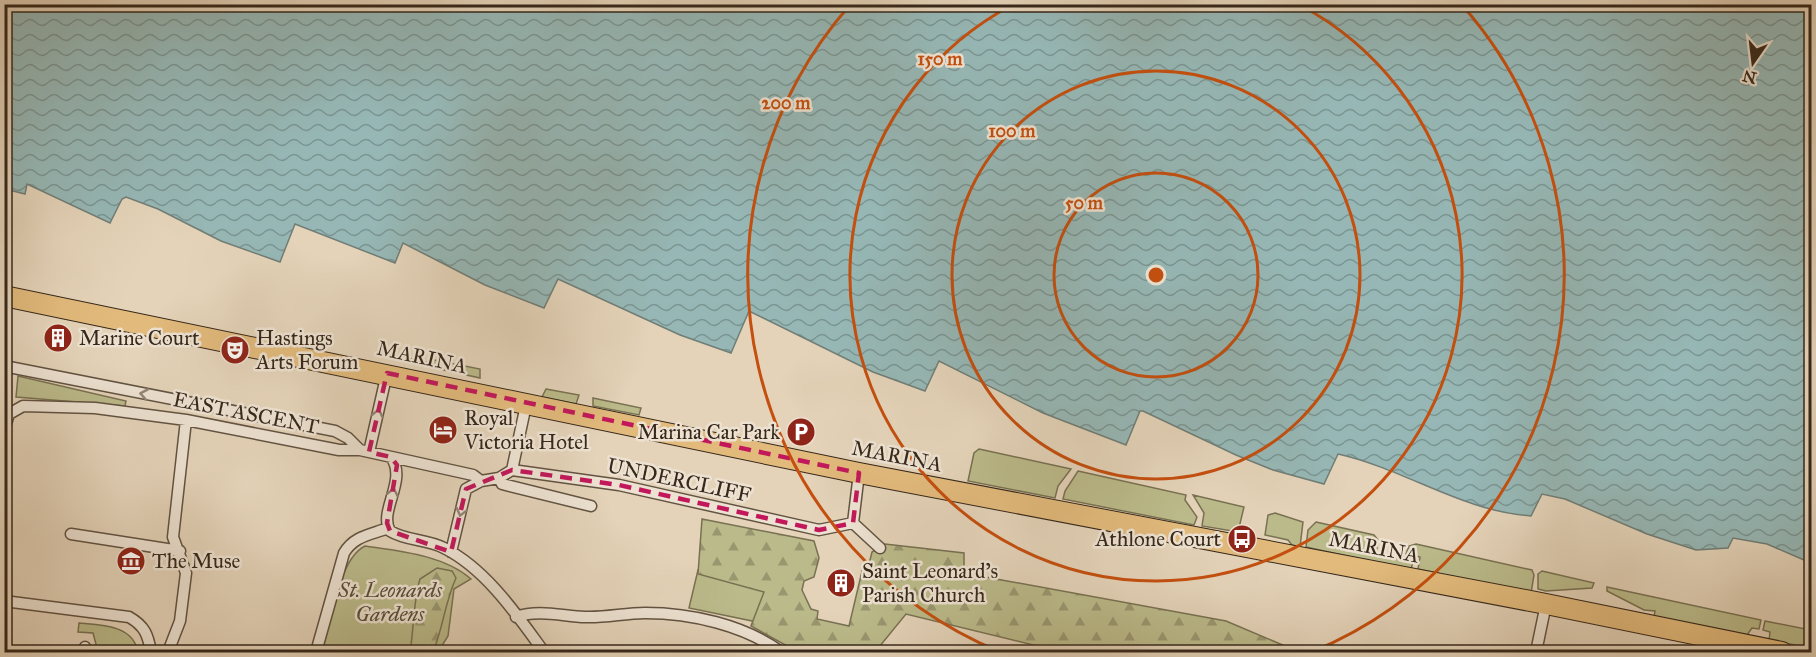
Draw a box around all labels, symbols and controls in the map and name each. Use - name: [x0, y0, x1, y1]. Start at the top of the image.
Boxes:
- north arrow: [1723, 33, 1783, 93]
- text: 150 m: [918, 48, 963, 70]
- text: N: [1740, 66, 1758, 88]
- text: 200 m: [762, 92, 811, 114]
- text: 100 m: [989, 120, 1036, 142]
- text: 50 m: [1065, 192, 1104, 214]
- centre of rings: [1146, 265, 1166, 285]
- building icon: Marine Court: [42, 322, 74, 354]
- place label: Marine Court: [79, 325, 200, 351]
- place label: Hastings Arts Forum: [255, 325, 359, 375]
- theatre icon: Hastings Arts Forum: [219, 334, 251, 366]
- street label: MARINA: [375, 335, 469, 379]
- street label: EAST ASCENT: [171, 386, 321, 440]
- one-way arrow: [139, 388, 149, 401]
- place label: Royal Victoria Hotel: [463, 405, 589, 455]
- one-way arrow: [370, 408, 383, 418]
- hotel icon: Royal Victoria Hotel: [427, 414, 459, 446]
- parking icon: Marina Car Park: [785, 416, 817, 448]
- place label: Marina Car Park: [638, 419, 780, 445]
- street label: MARINA: [850, 435, 944, 477]
- street label: UNDERCLIFF: [605, 452, 754, 508]
- one-way arrow: [386, 487, 399, 497]
- one-way arrow: [455, 507, 468, 517]
- bus stop icon: Athlone Court: [1226, 523, 1258, 555]
- place label: Athlone Court: [1094, 526, 1222, 552]
- street label: MARINA: [1327, 526, 1421, 568]
- museum icon: The Muse: [115, 545, 147, 577]
- place label: The Muse: [152, 548, 241, 574]
- place label: Saint Leonard's Parish Church: [862, 558, 998, 608]
- building icon: Saint Leonard's Parish Church: [825, 567, 857, 599]
- park label: St. Leonards Gardens: [337, 577, 443, 627]

